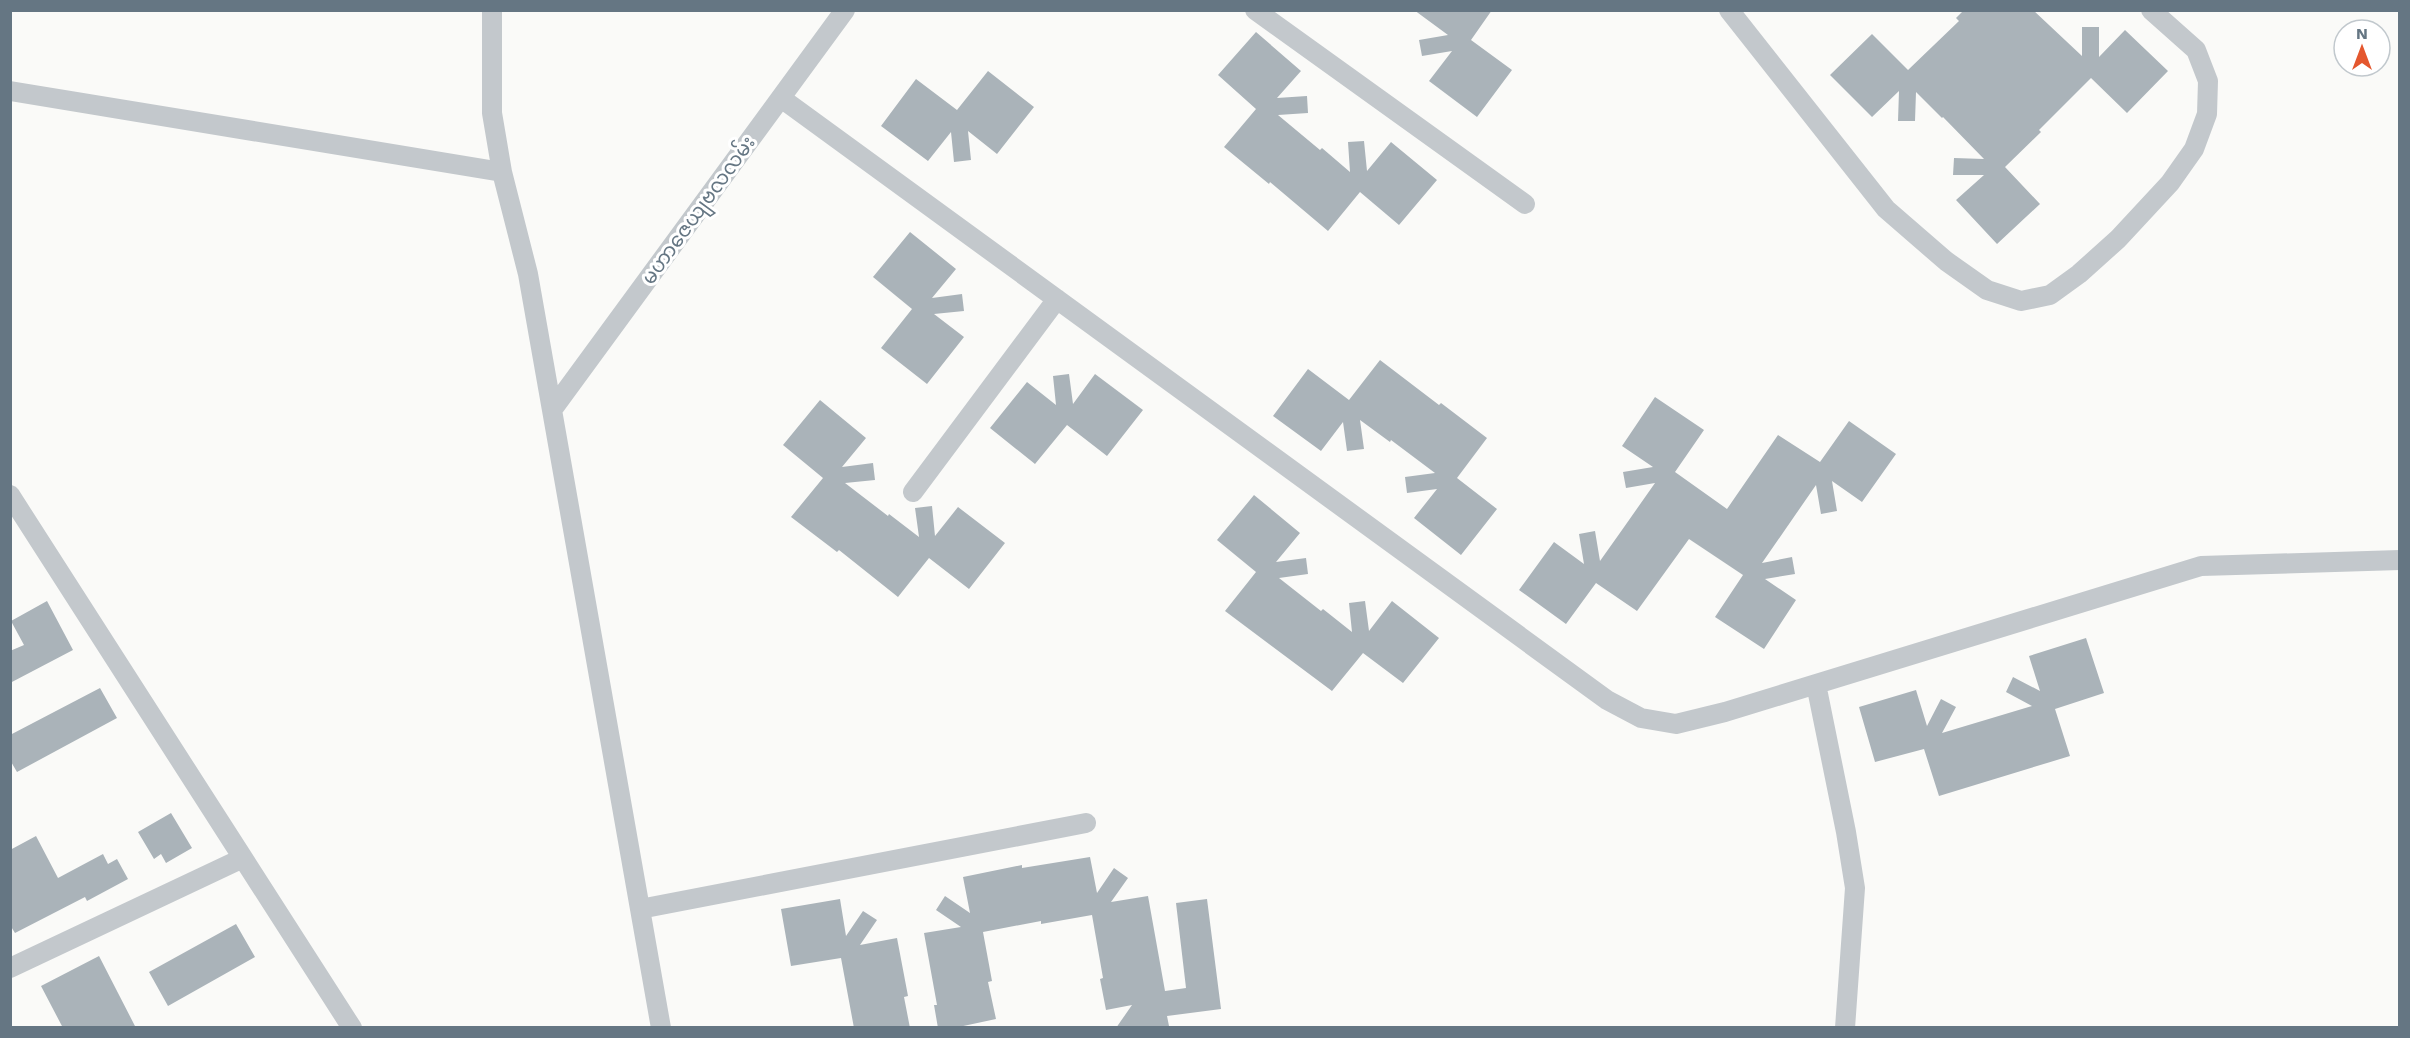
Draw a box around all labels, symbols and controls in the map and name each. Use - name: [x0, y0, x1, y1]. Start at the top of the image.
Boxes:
- north arrow: [2332, 18, 2392, 78]
- text: N: [2356, 24, 2368, 43]
- street label: မဟာဇေယျဗလလမ်း: [634, 130, 763, 291]

